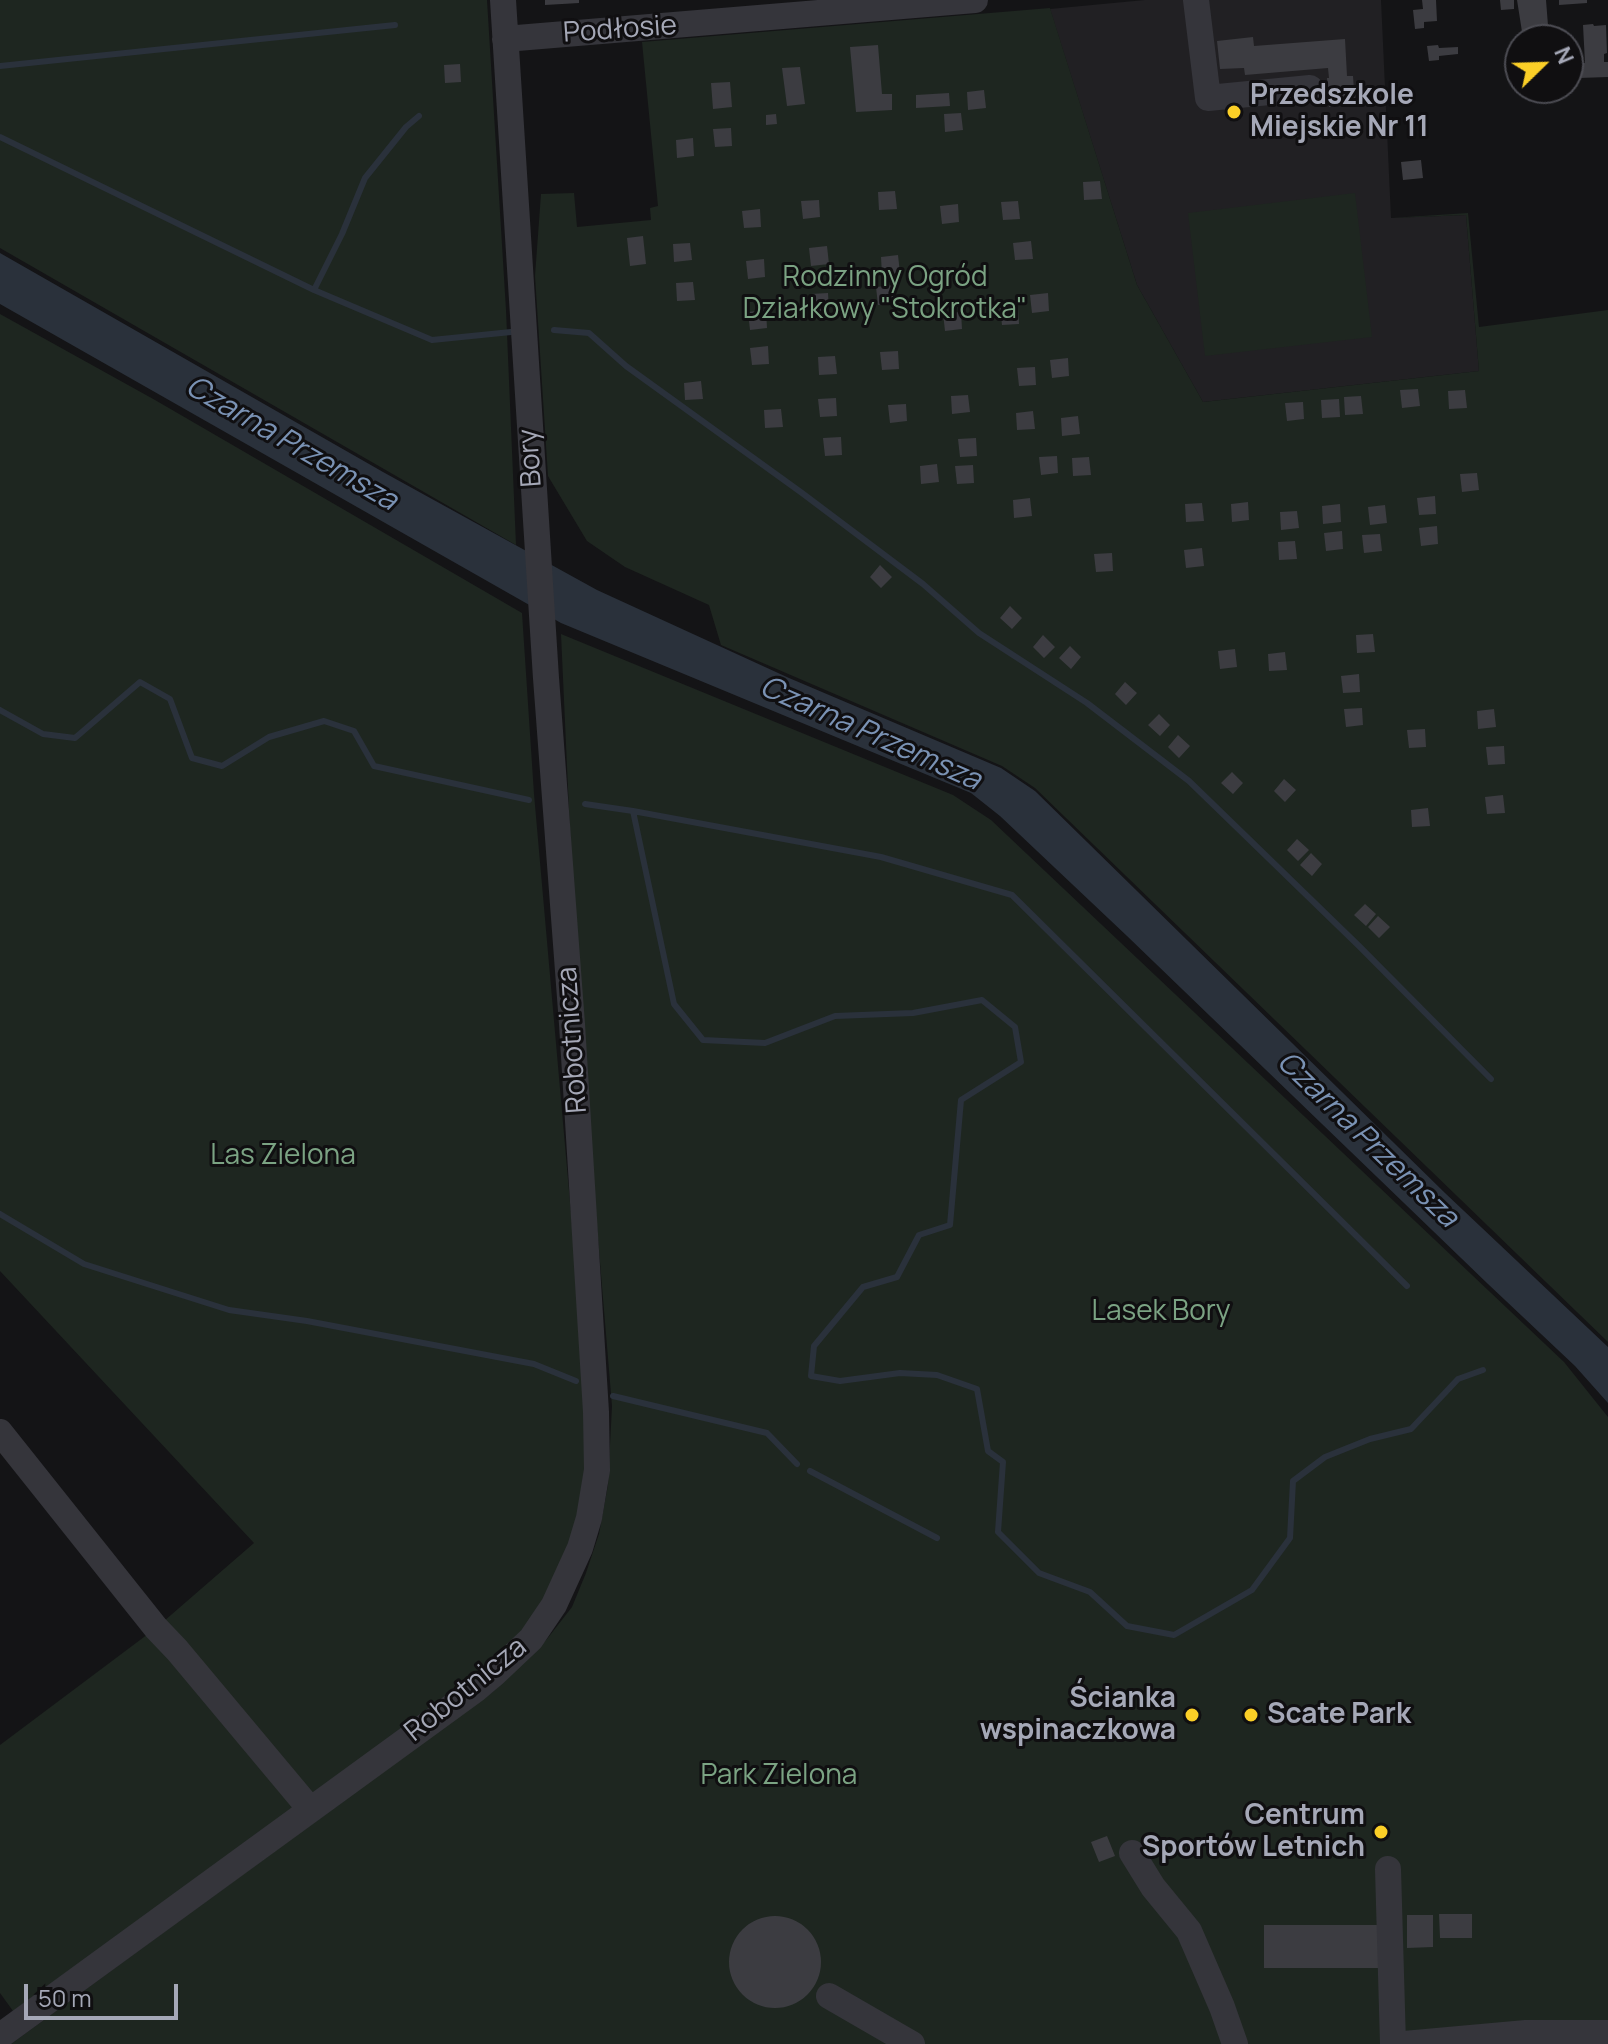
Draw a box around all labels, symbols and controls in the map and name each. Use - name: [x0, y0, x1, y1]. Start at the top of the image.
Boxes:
- street label: Podłosie: [562, 9, 678, 51]
- north arrow: [1504, 24, 1584, 104]
- text: N: [1547, 42, 1581, 69]
- place label: Przedszkole Miejskie Nr 11: [1250, 79, 1429, 145]
- marker: Przedszkole Miejskie Nr 11: [1225, 103, 1243, 121]
- park label: Rodzinny Ogród Działkowy "Stokrotka": [743, 261, 1027, 327]
- water label: Czarna Przemsza: [179, 369, 403, 519]
- street label: Bory: [512, 428, 550, 488]
- water label: Czarna Przemsza: [754, 669, 986, 799]
- street label: Robotnicza: [551, 966, 595, 1114]
- water label: Czarna Przemsza: [1269, 1044, 1465, 1236]
- park label: Las Zielona: [210, 1139, 356, 1173]
- park label: Lasek Bory: [1092, 1295, 1230, 1329]
- street label: Robotnicza: [398, 1631, 534, 1749]
- place label: Ścianka wspinaczkowa: [980, 1682, 1176, 1748]
- place label: Scate Park: [1267, 1698, 1411, 1732]
- marker: Ścianka wspinaczkowa: [1183, 1706, 1201, 1724]
- marker: Scate Park: [1242, 1706, 1260, 1724]
- park label: Park Zielona: [701, 1759, 857, 1793]
- place label: Centrum Sportów Letnich: [1142, 1799, 1365, 1865]
- marker: Centrum Sportów Letnich: [1372, 1823, 1390, 1841]
- scale bar: [28, 1968, 182, 2018]
- text: 50 m: [38, 1981, 92, 2014]

